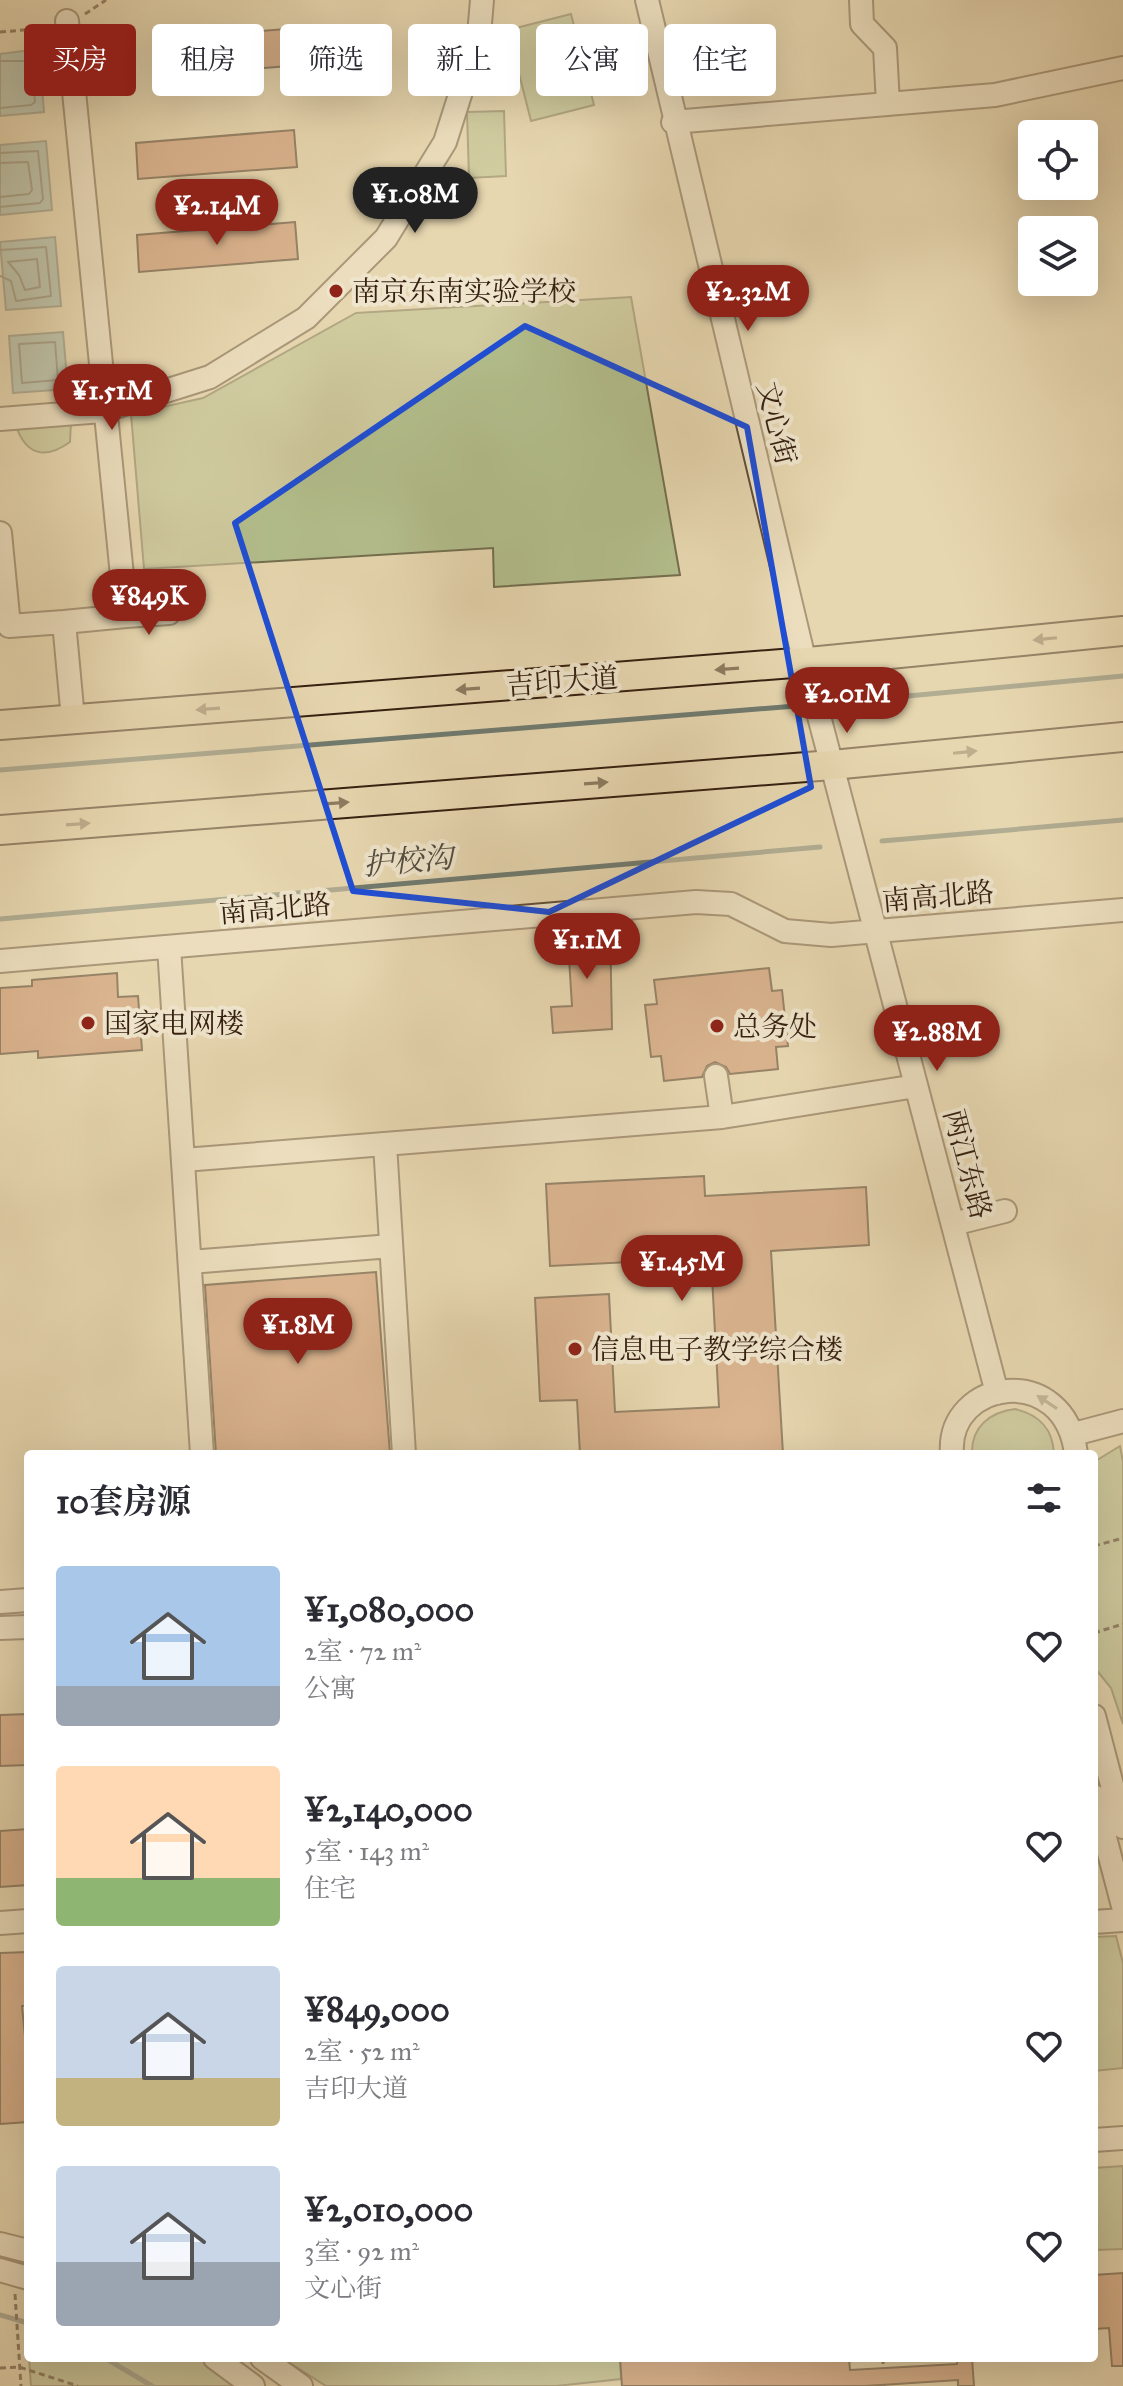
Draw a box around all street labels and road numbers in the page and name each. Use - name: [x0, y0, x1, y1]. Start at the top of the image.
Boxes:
- street label: 文心街: [749, 378, 804, 468]
- street label: 吉印大道: [505, 660, 619, 703]
- street label: 南高北路: [881, 874, 995, 919]
- street label: 南高北路: [218, 886, 332, 931]
- street label: 两江东路: [936, 1106, 999, 1223]

